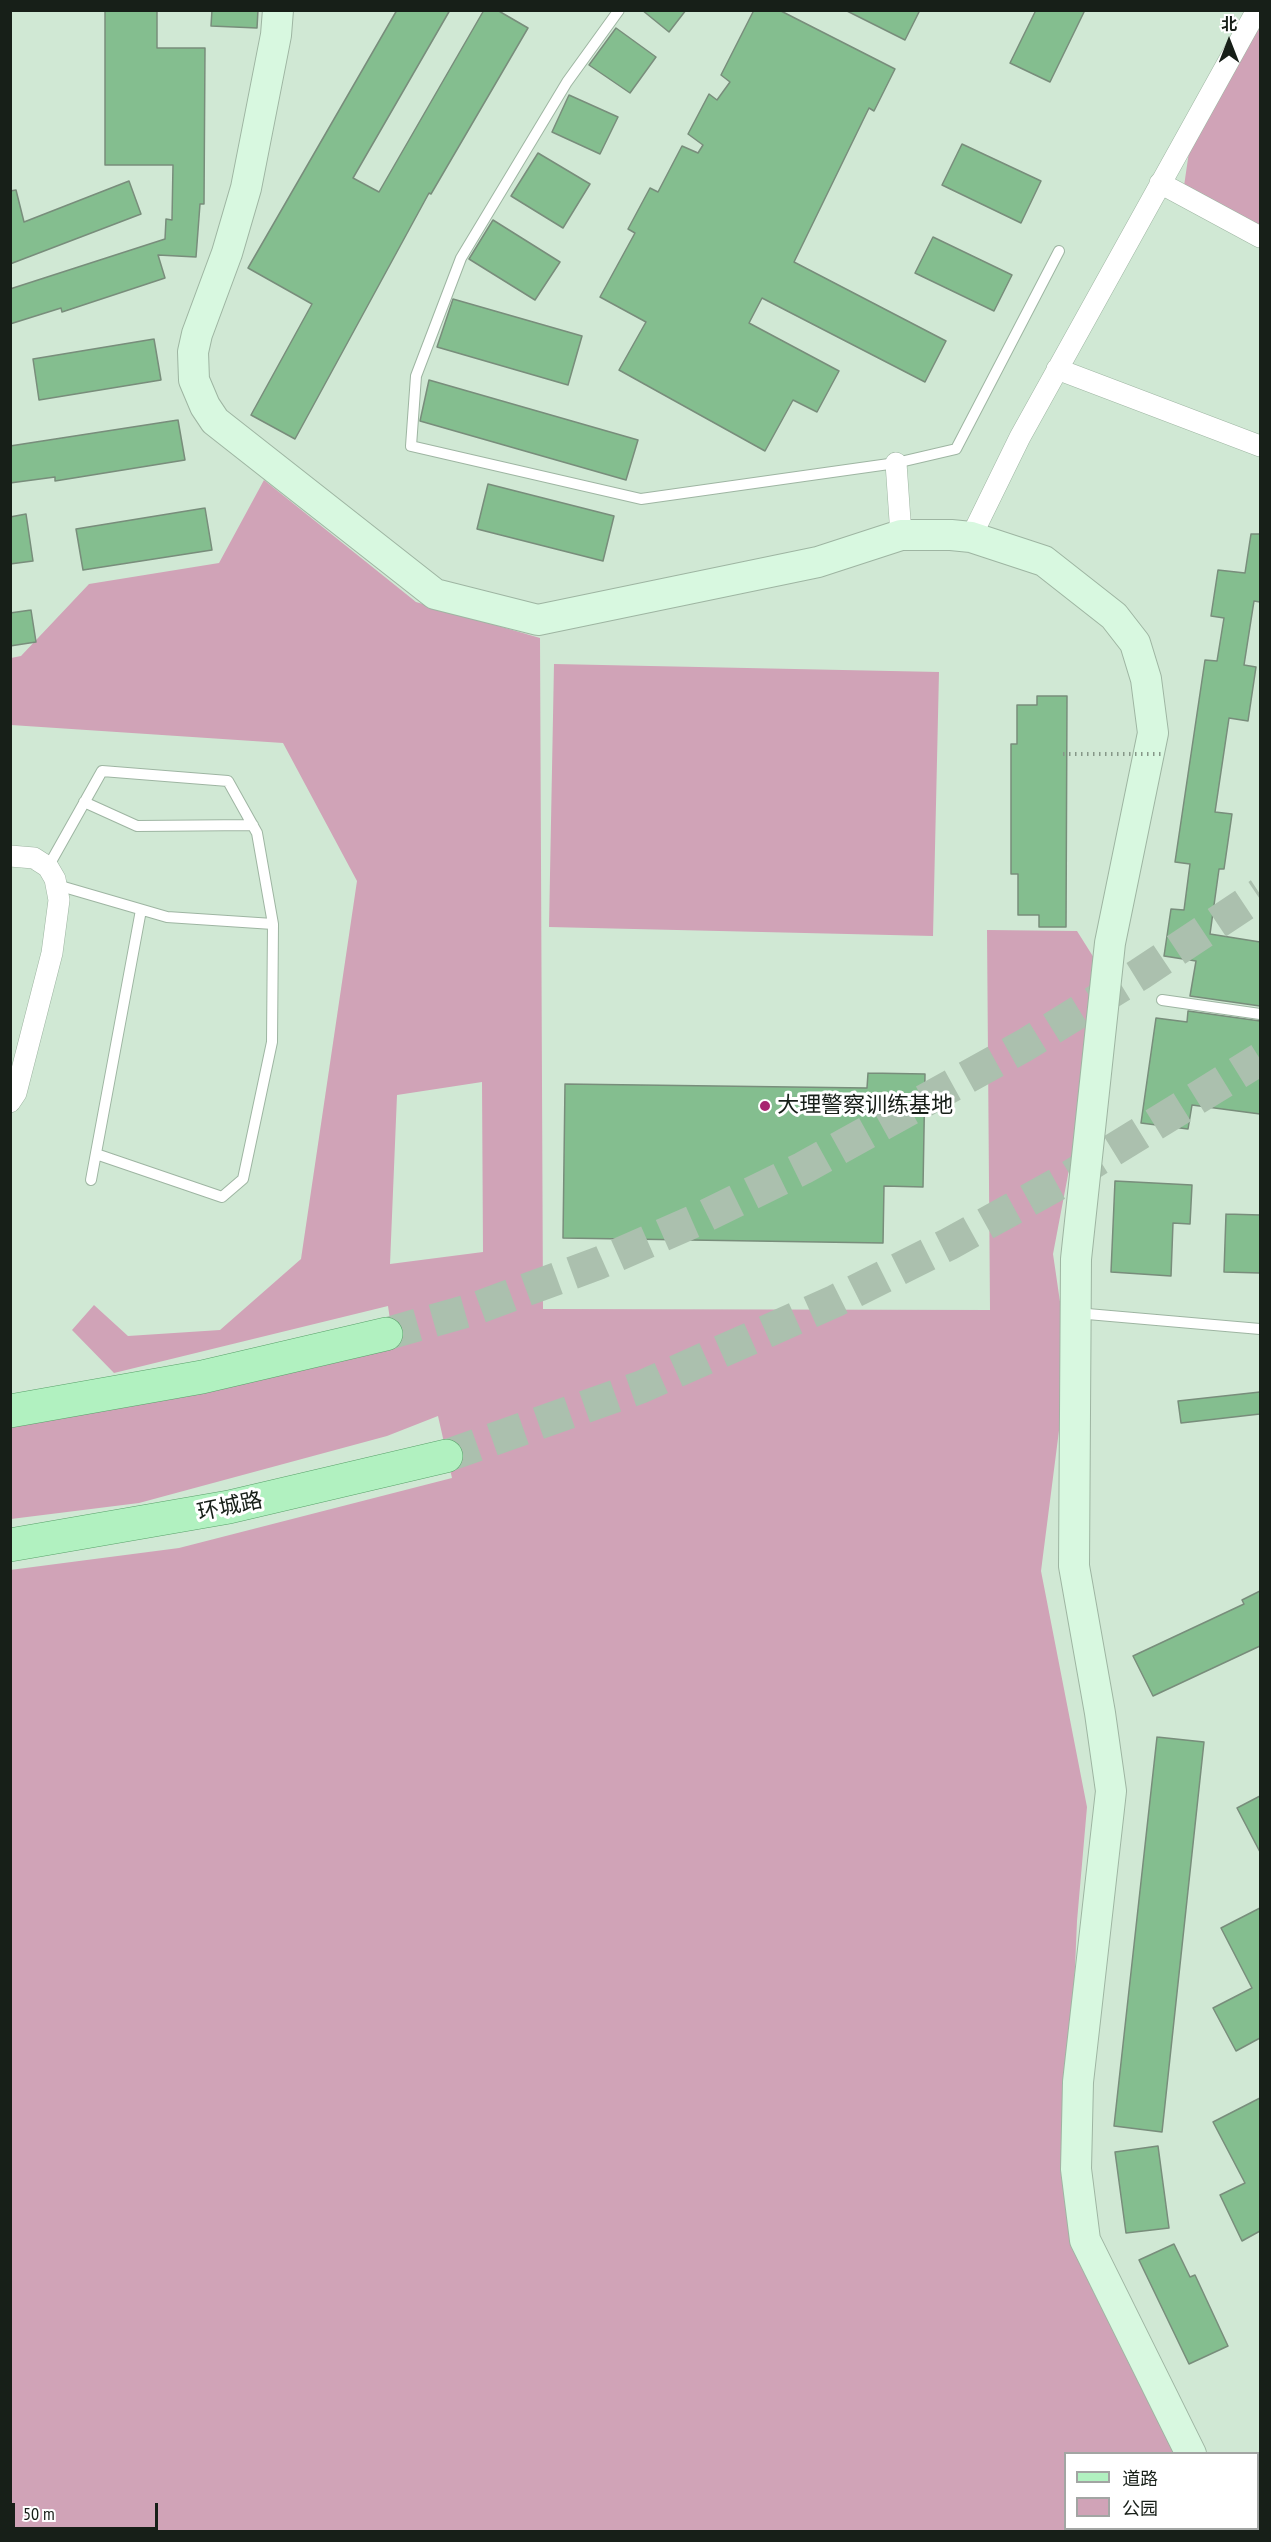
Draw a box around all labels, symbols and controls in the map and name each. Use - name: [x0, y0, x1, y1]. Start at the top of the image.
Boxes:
- north arrow: [1199, 12, 1259, 72]
- text: 北: [1221, 14, 1237, 34]
- place label: 大理警察训练基地: [777, 1093, 953, 1119]
- marker: 大理警察训练基地: [758, 1099, 772, 1113]
- street label: 环城路: [195, 1487, 265, 1527]
- legend: [1064, 2452, 1259, 2530]
- text: 道路: [1122, 2467, 1158, 2490]
- scale bar: [15, 2491, 160, 2529]
- text: 公园: [1122, 2497, 1158, 2520]
- text: 50 m: [23, 2502, 55, 2525]

